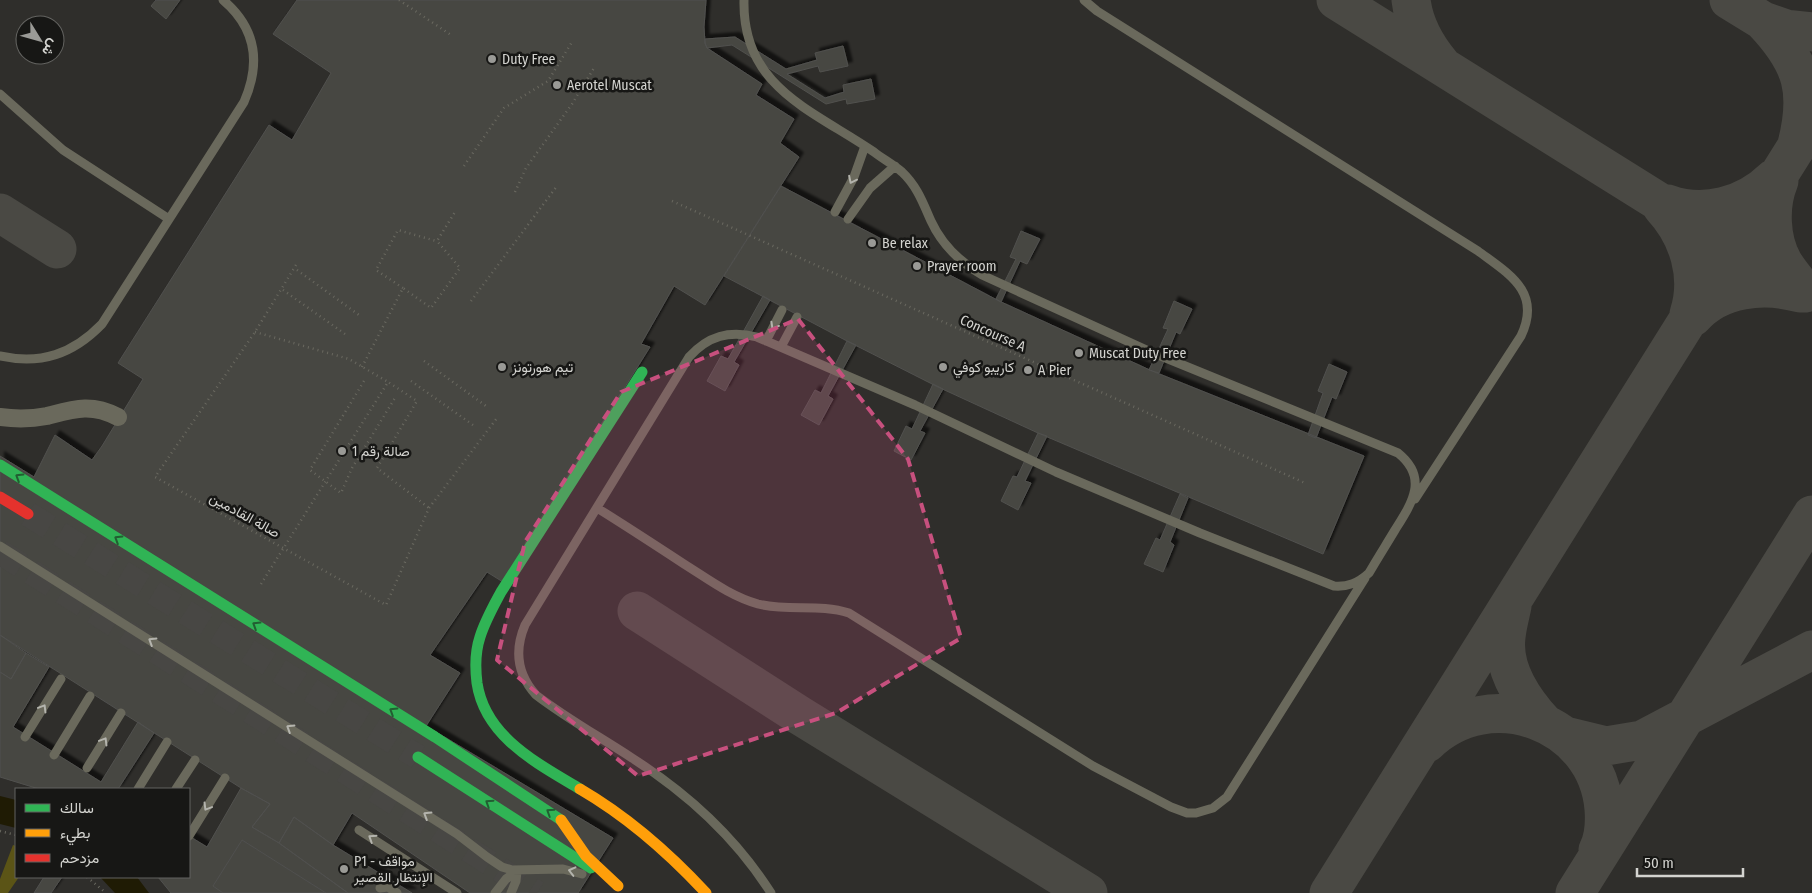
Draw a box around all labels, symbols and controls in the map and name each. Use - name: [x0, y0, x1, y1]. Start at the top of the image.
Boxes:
- north arrow: [15, 15, 65, 65]
- text: ش: [38, 36, 62, 59]
- place label: Duty Free: [502, 51, 556, 68]
- marker: Duty Free: [486, 53, 498, 65]
- place label: Aerotel Muscat: [567, 77, 652, 94]
- marker: Aerotel Muscat: [551, 79, 563, 91]
- one-way arrow: [848, 175, 858, 184]
- place label: Be relax: [882, 235, 929, 252]
- marker: Be relax: [866, 237, 878, 249]
- place label: Prayer room: [927, 258, 996, 275]
- marker: Prayer room: [911, 260, 923, 272]
- street label: Concourse A: [957, 311, 1029, 356]
- one-way arrow: [770, 320, 780, 329]
- place label: Muscat Duty Free: [1089, 345, 1186, 362]
- marker: Muscat Duty Free: [1073, 347, 1085, 359]
- place label: تيم هورتونز: [511, 359, 573, 376]
- place label: كاريبو كوفي: [953, 359, 1014, 379]
- marker: تيم هورتونز: [496, 361, 508, 373]
- marker: كاريبو كوفي: [937, 361, 949, 373]
- place label: A Pier: [1038, 362, 1071, 379]
- marker: A Pier: [1022, 364, 1034, 376]
- place label: صالة رقم 1: [352, 443, 410, 460]
- marker: صالة رقم 1: [336, 445, 348, 457]
- one-way arrow: [16, 474, 25, 483]
- street label: صالة القادمين: [207, 489, 283, 542]
- one-way arrow: [114, 535, 123, 545]
- one-way arrow: [252, 622, 261, 631]
- one-way arrow: [148, 638, 157, 648]
- one-way arrow: [37, 704, 47, 713]
- one-way arrow: [390, 708, 399, 718]
- one-way arrow: [286, 725, 295, 734]
- one-way arrow: [98, 737, 108, 746]
- legend: [15, 788, 190, 878]
- text: سالك: [60, 799, 94, 817]
- one-way arrow: [485, 799, 494, 809]
- one-way arrow: [203, 801, 213, 810]
- one-way arrow: [547, 809, 556, 819]
- one-way arrow: [423, 811, 432, 821]
- text: بطيء: [60, 824, 90, 846]
- one-way arrow: [368, 835, 377, 844]
- scale bar: [1637, 846, 1743, 878]
- text: مزدحم: [60, 849, 99, 868]
- place label: P1 - مواقف الإنتظار القصير: [353, 853, 433, 887]
- text: 50 m: [1644, 854, 1674, 872]
- marker: P1 - مواقف الإنتظار القصير: [338, 863, 350, 875]
- one-way arrow: [567, 866, 576, 877]

